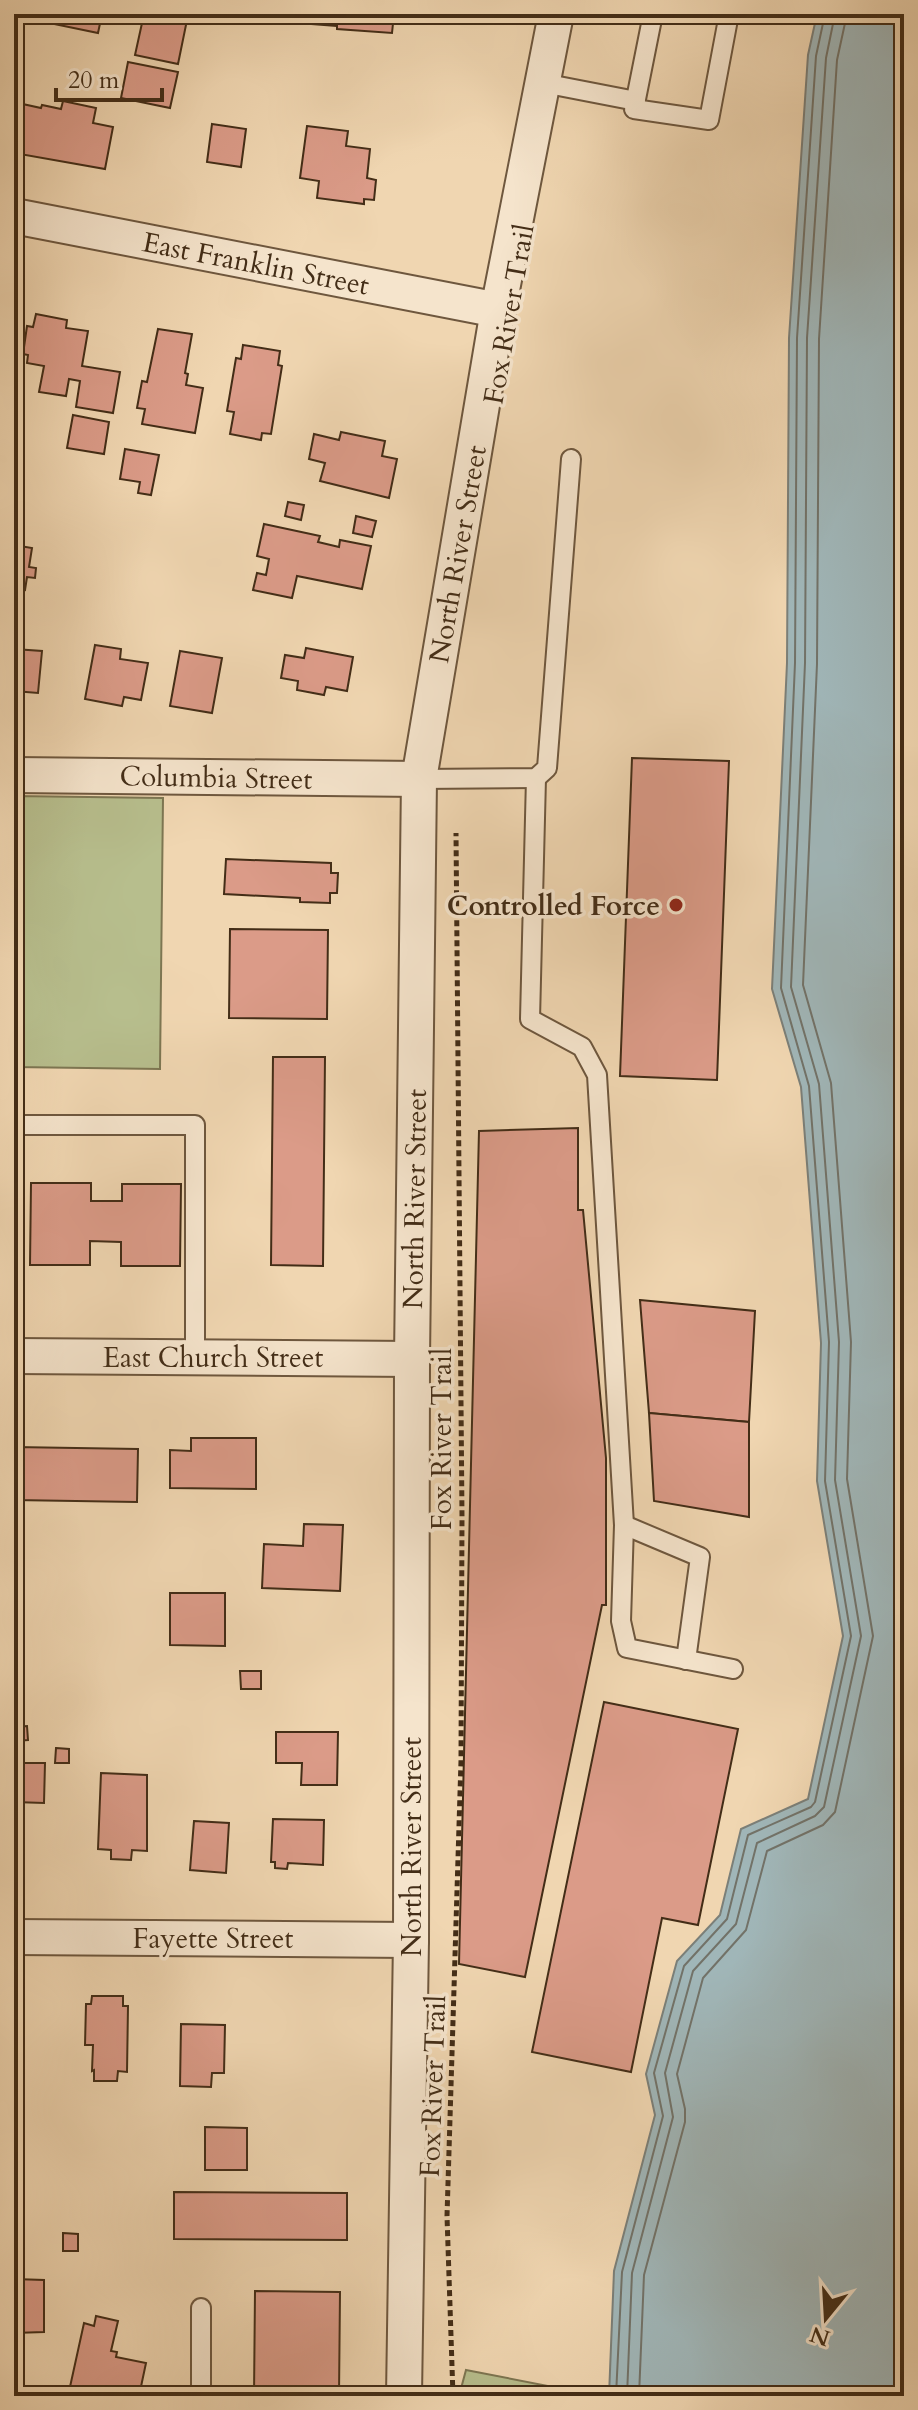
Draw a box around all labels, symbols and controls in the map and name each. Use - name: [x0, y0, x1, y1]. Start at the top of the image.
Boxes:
- scale bar: [56, 52, 162, 102]
- text: 20 m: [68, 64, 120, 97]
- street label: Fox River Trail: [474, 221, 544, 407]
- street label: East Franklin Street: [139, 223, 373, 305]
- street label: North River Street: [420, 442, 496, 666]
- street label: Columbia Street: [119, 757, 313, 799]
- place label: Controlled Force: [447, 887, 660, 925]
- marker: Controlled Force: [667, 896, 685, 914]
- street label: North River Street: [394, 1088, 436, 1309]
- street label: East Church Street: [103, 1339, 323, 1377]
- street label: Fox River Trail: [423, 1348, 461, 1530]
- street label: North River Street: [393, 1737, 431, 1957]
- street label: Fayette Street: [133, 1920, 294, 1958]
- street label: Fox River Trail: [411, 1994, 455, 2178]
- north arrow: [786, 2278, 866, 2358]
- text: N: [806, 2319, 834, 2353]

